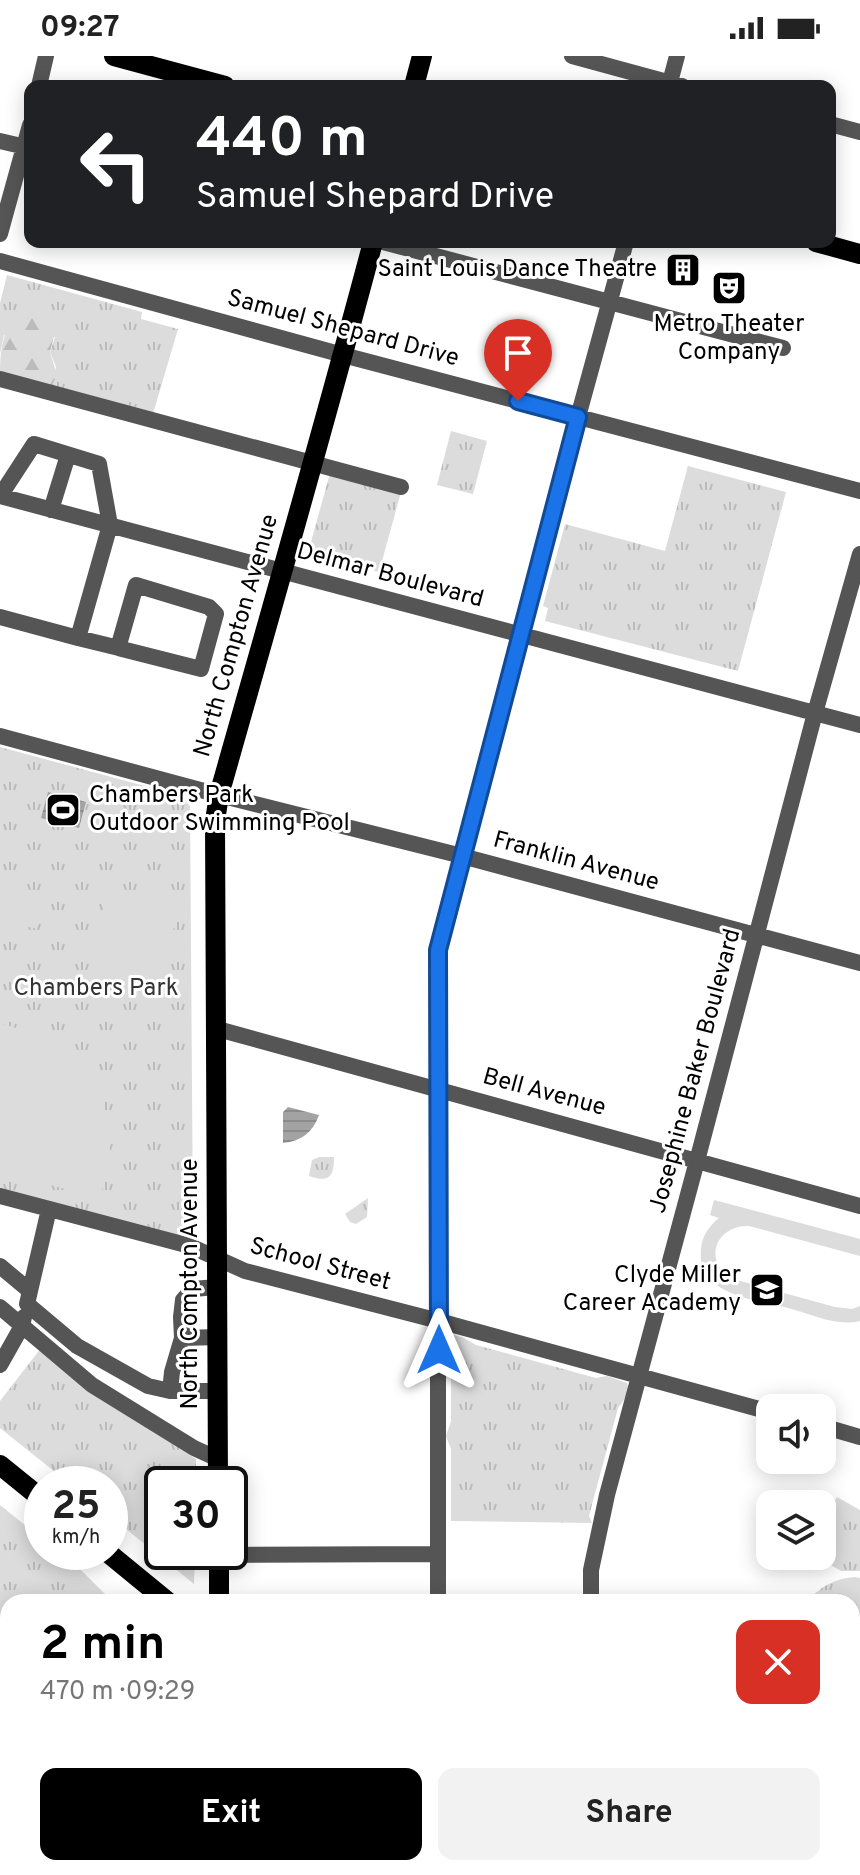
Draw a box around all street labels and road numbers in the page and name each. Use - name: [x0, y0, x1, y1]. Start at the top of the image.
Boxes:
- street label: Samuel Shepard Drive: [224, 284, 462, 374]
- street label: North Compton Avenue: [188, 511, 286, 761]
- street label: Delmar Boulevard: [293, 537, 487, 615]
- street label: Franklin Avenue: [490, 825, 662, 899]
- street label: Josephine Baker Boulevard: [644, 925, 748, 1217]
- street label: Bell Avenue: [479, 1062, 609, 1124]
- street label: North Compton Avenue: [176, 1158, 206, 1410]
- street label: School Street: [246, 1232, 394, 1298]

